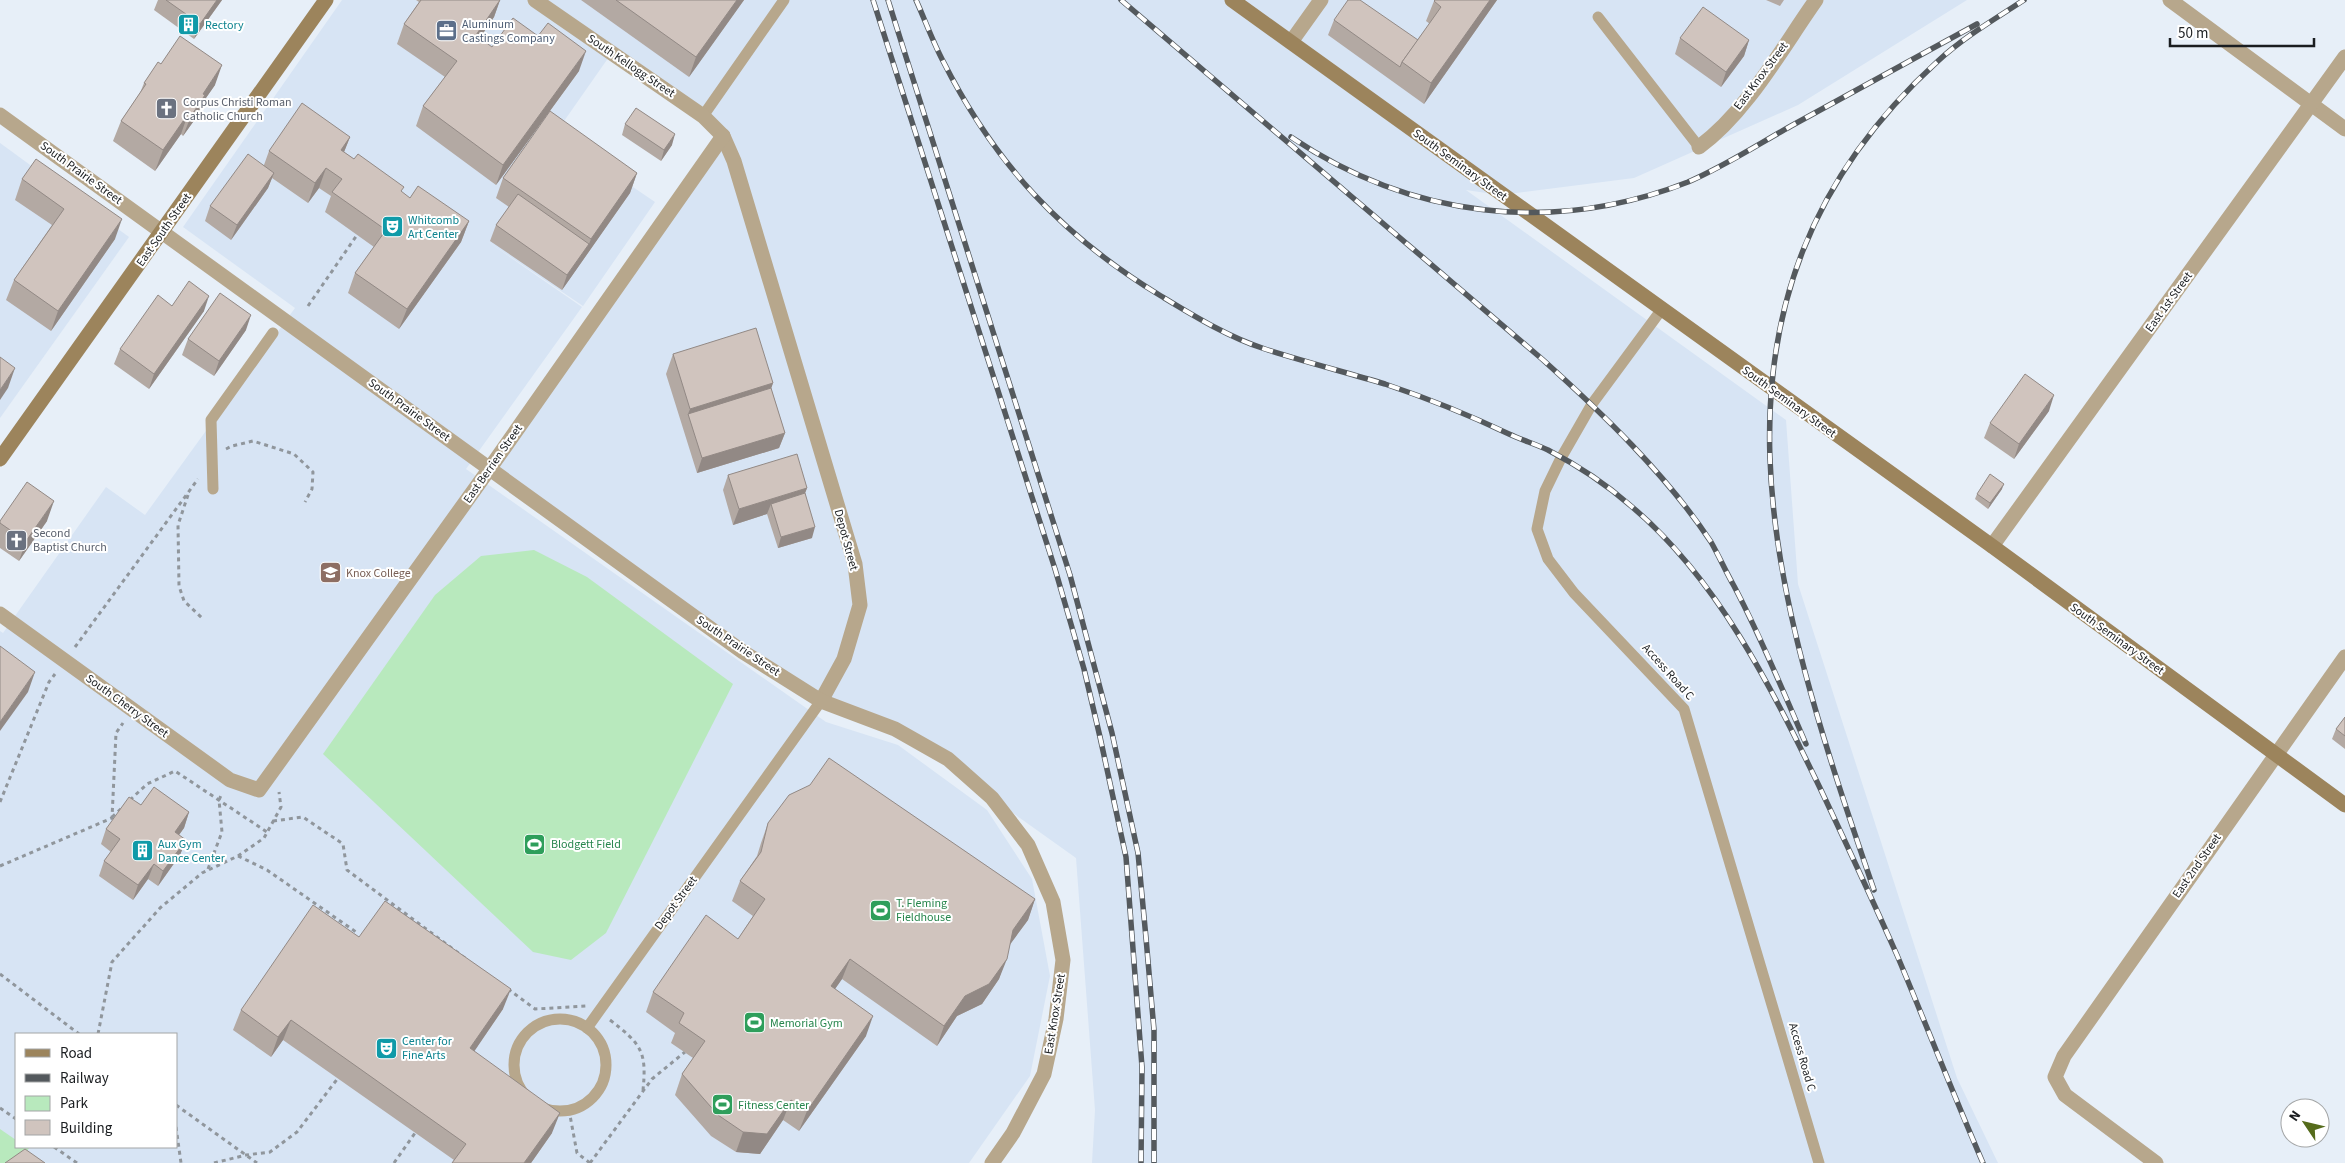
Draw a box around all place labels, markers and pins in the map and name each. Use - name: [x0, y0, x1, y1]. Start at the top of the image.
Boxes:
- building icon: Rectory: [177, 13, 201, 37]
- place label: Aluminum Castings Company: [462, 16, 555, 47]
- place label: Rectory: [205, 17, 244, 34]
- office icon: Aluminum Castings Company: [434, 19, 458, 43]
- place label: Corpus Christi Roman Catholic Church: [183, 94, 292, 125]
- church icon: Corpus Christi Roman Catholic Church: [155, 97, 179, 121]
- place label: Whitcomb Art Center: [408, 212, 459, 243]
- theatre icon: Whitcomb Art Center: [380, 215, 404, 239]
- place label: Second Baptist Church: [33, 525, 107, 556]
- church icon: Second Baptist Church: [5, 528, 29, 552]
- school or university icon: Knox College: [318, 561, 342, 585]
- place label: Knox College: [346, 565, 411, 582]
- sports icon: Blodgett Field: [523, 832, 547, 856]
- place label: Aux Gym Dance Center: [158, 836, 226, 867]
- place label: Blodgett Field: [551, 836, 621, 853]
- building icon: Aux Gym Dance Center: [130, 839, 154, 863]
- place label: T. Fleming Fieldhouse: [896, 895, 951, 926]
- sports icon: T. Fleming Fieldhouse: [868, 898, 892, 922]
- sports icon: Memorial Gym: [742, 1011, 766, 1035]
- place label: Memorial Gym: [770, 1015, 843, 1032]
- place label: Center for Fine Arts: [402, 1033, 453, 1064]
- theatre icon: Center for Fine Arts: [374, 1036, 398, 1060]
- sports icon: Fitness Center: [710, 1093, 734, 1117]
- place label: Fitness Center: [738, 1097, 810, 1114]

